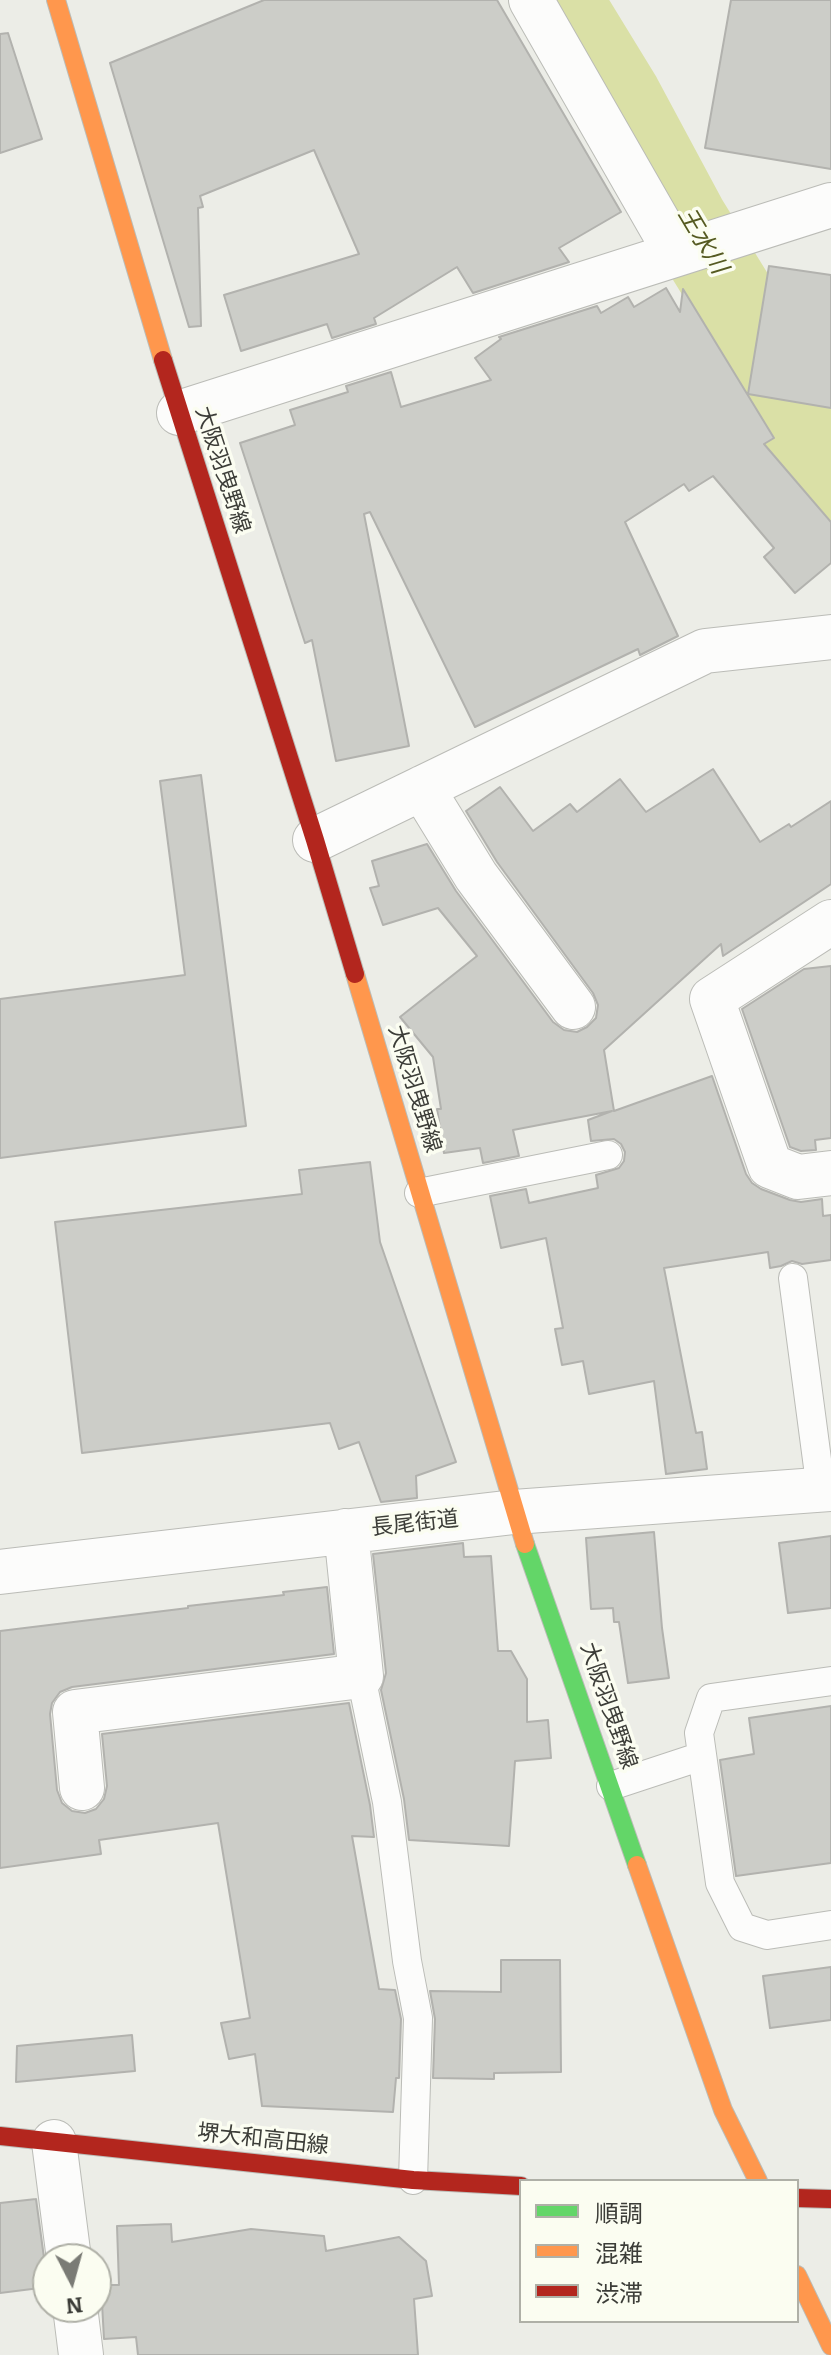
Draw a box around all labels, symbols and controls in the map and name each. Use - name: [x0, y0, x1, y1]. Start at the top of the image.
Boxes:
- water label: 王水川: [671, 203, 733, 279]
- street label: 大阪羽曳野線: [189, 403, 255, 537]
- street label: 大阪羽曳野線: [382, 1022, 446, 1156]
- street label: 長尾街道: [370, 1506, 460, 1542]
- street label: 大阪羽曳野線: [574, 1639, 642, 1773]
- street label: 堺大和高田線: [196, 2120, 330, 2160]
- legend: [519, 2179, 799, 2323]
- text: 順調: [595, 2200, 643, 2228]
- text: 混雑: [595, 2240, 643, 2268]
- north arrow: [32, 2243, 112, 2323]
- text: 渋滞: [595, 2280, 643, 2308]
- text: N: [65, 2291, 84, 2320]

